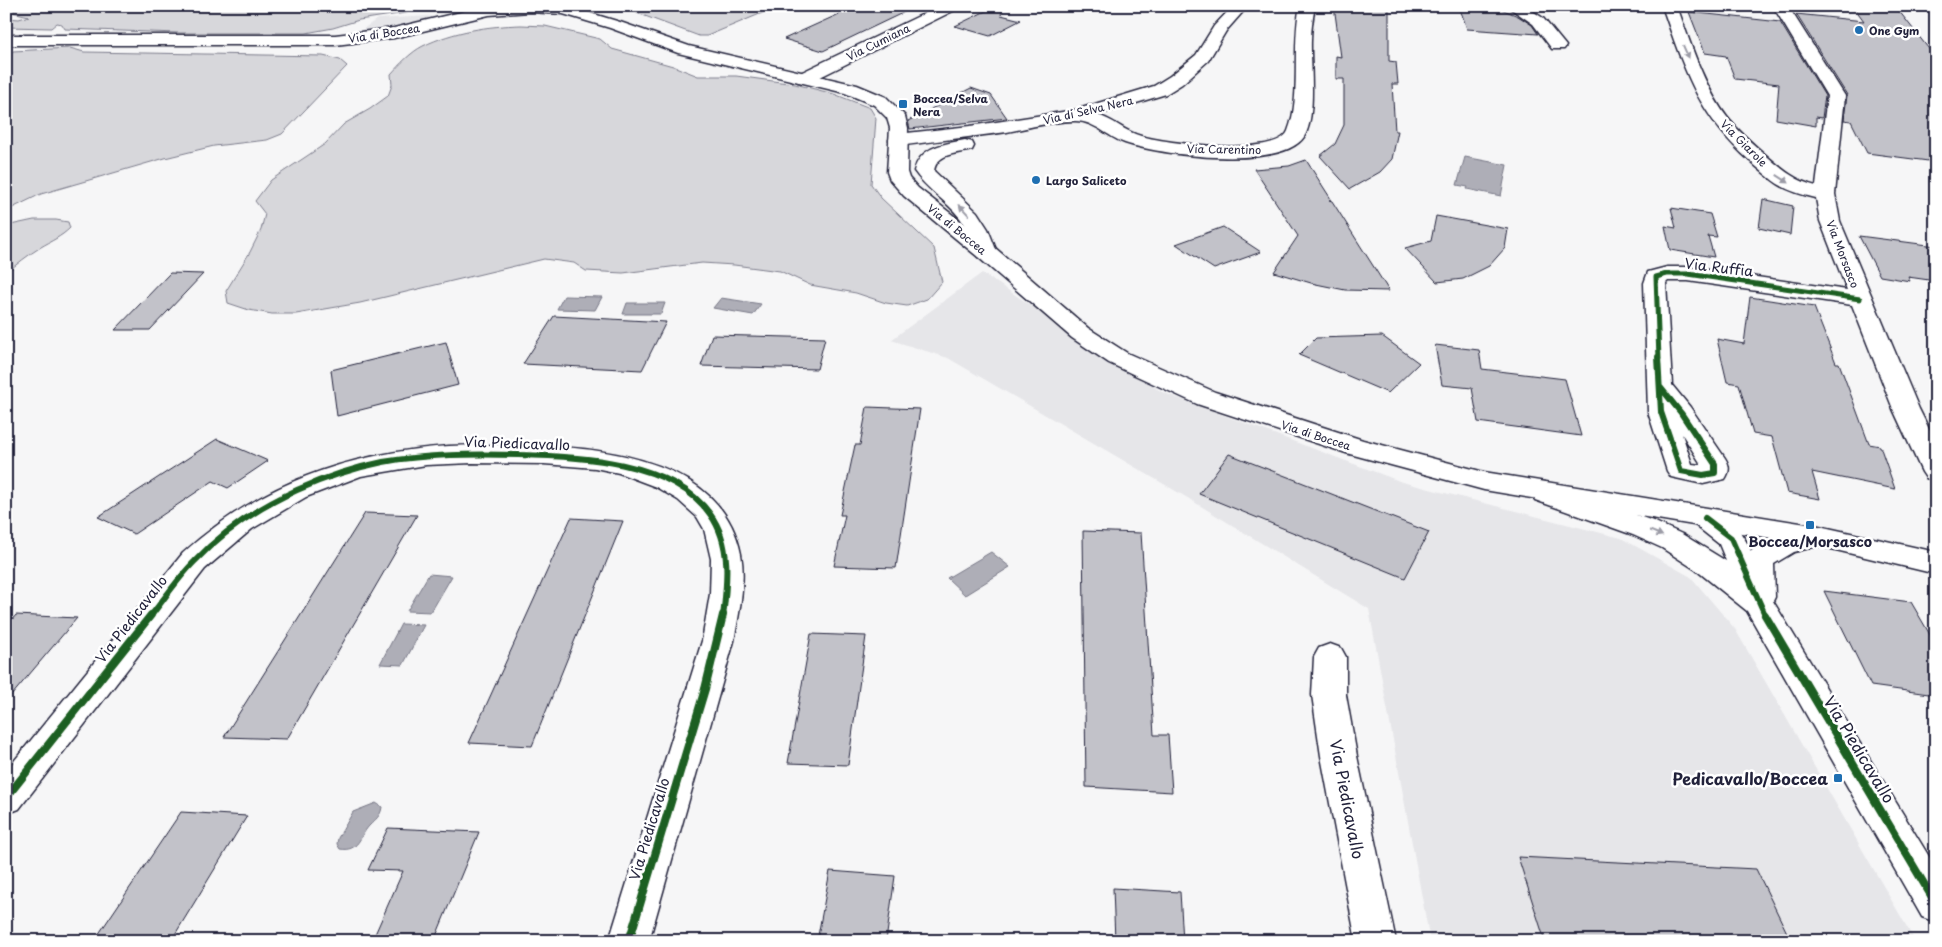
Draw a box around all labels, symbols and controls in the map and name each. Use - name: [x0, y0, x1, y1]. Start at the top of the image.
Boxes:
- street label: Via di Boccea: [347, 19, 421, 47]
- street label: Via Cumiana: [843, 19, 913, 65]
- place label: One Gym: [1869, 22, 1919, 39]
- marker: One Gym: [1853, 24, 1865, 36]
- one-way arrow: [1682, 45, 1690, 59]
- place label: Boccea/Selva Nera: [913, 90, 989, 120]
- street label: Via di Selva Nera: [1041, 91, 1135, 129]
- marker: Boccea/Selva Nera: [897, 98, 909, 110]
- street label: Via Giarole: [1717, 116, 1771, 170]
- street label: Via Carentino: [1187, 140, 1261, 158]
- place label: Largo Saliceto: [1046, 172, 1127, 189]
- marker: Largo Saliceto: [1030, 174, 1042, 186]
- one-way arrow: [1776, 174, 1789, 183]
- street label: Via di Boccea: [924, 200, 990, 258]
- one-way arrow: [958, 204, 970, 216]
- street label: Via Morsasco: [1822, 218, 1864, 290]
- street label: Via Ruffia: [1683, 252, 1755, 282]
- street label: Via di Boccea: [1279, 416, 1353, 454]
- street label: Via Piedicavallo: [464, 431, 571, 455]
- marker: Boccea/Morsasco: [1804, 519, 1816, 531]
- one-way arrow: [1649, 530, 1663, 538]
- place label: Boccea/Morsasco: [1748, 531, 1872, 552]
- street label: Via Piedicavallo: [90, 571, 172, 667]
- street label: Via Piedicavallo: [1818, 691, 1902, 807]
- street label: Via Piedicavallo: [1325, 737, 1371, 861]
- place label: Pedicavallo/Boccea: [1672, 766, 1828, 790]
- marker: Pedicavallo/Boccea: [1832, 772, 1844, 784]
- street label: Via Piedicavallo: [623, 775, 675, 883]

